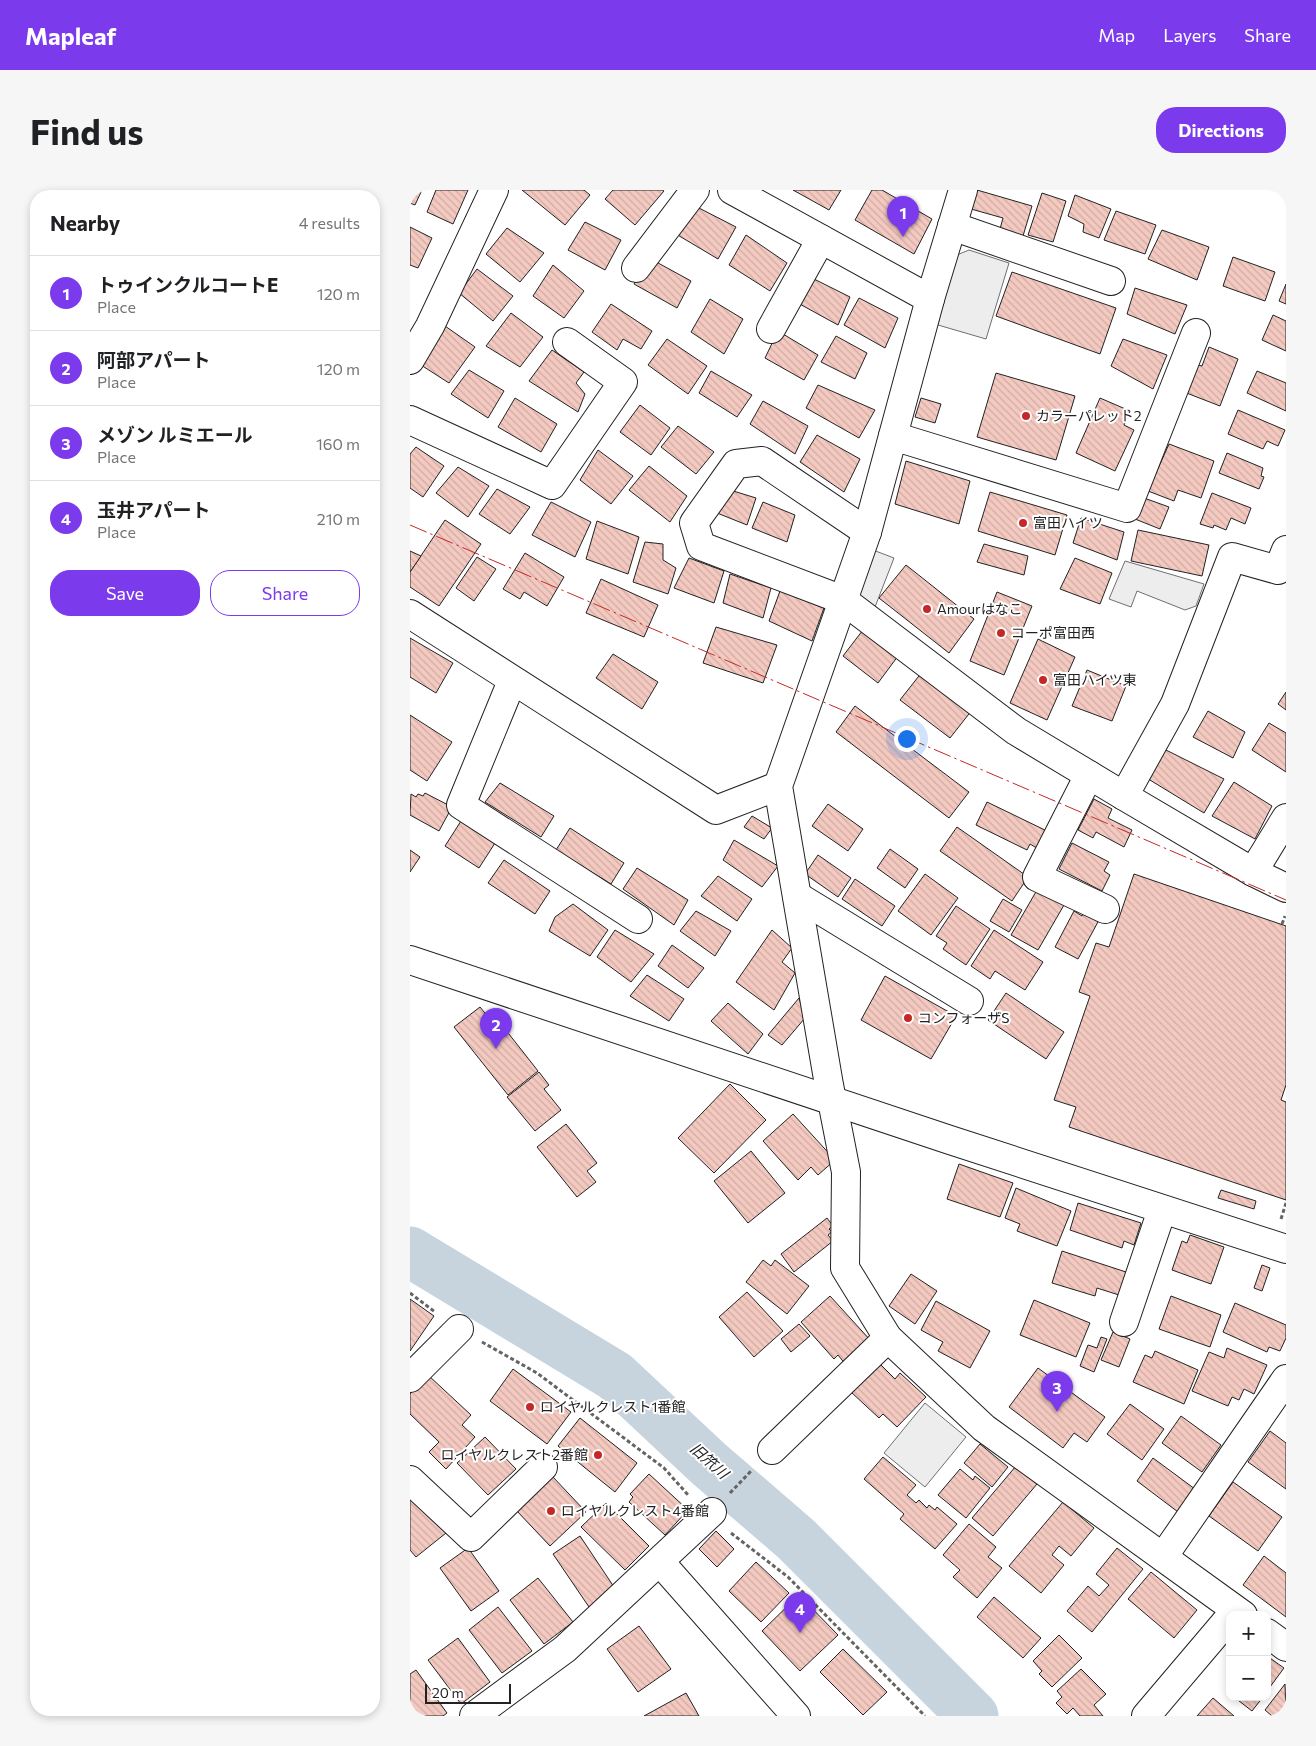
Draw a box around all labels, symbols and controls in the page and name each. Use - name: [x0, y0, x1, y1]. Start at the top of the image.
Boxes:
- text: Mapleaf: [25, 21, 116, 50]
- text: Map: [1098, 24, 1135, 46]
- text: Layers: [1163, 24, 1216, 46]
- text: Share: [1244, 24, 1291, 46]
- button: Directions: [1156, 107, 1286, 153]
- text: Find us: [30, 109, 144, 152]
- pin: 1: [887, 196, 919, 237]
- text: Nearby: [50, 210, 120, 235]
- text: 4 results: [299, 213, 360, 232]
- text: トゥインクルコートE: [97, 273, 278, 296]
- text: 1: [62, 284, 70, 303]
- text: 120 m: [317, 284, 360, 303]
- text: Place: [97, 297, 136, 316]
- text: 阿部アパート: [97, 348, 211, 371]
- text: 2: [61, 359, 71, 378]
- text: 120 m: [317, 359, 360, 378]
- text: Place: [97, 372, 136, 391]
- place label: カラーパレット2: [1036, 407, 1142, 424]
- marker: カラーパレット2: [1020, 410, 1032, 422]
- text: メゾン ルミエール: [97, 423, 253, 446]
- text: 3: [61, 434, 71, 453]
- text: 160 m: [316, 434, 360, 453]
- text: Place: [97, 447, 136, 466]
- text: 玉井アパート: [97, 498, 211, 521]
- text: 4: [61, 509, 71, 528]
- text: 210 m: [317, 509, 360, 528]
- place label: 富田ハイツ: [1033, 514, 1103, 531]
- marker: 富田ハイツ: [1017, 517, 1029, 529]
- text: Place: [97, 522, 136, 541]
- button: Save: [50, 570, 200, 616]
- button: Share: [210, 570, 360, 616]
- place label: Amourはなこ: [937, 600, 1023, 617]
- marker: Amourはなこ: [921, 603, 933, 615]
- place label: コーポ富田西: [1011, 624, 1095, 641]
- marker: コーポ富田西: [995, 627, 1007, 639]
- place label: 富田ハイツ東: [1053, 671, 1137, 688]
- marker: 富田ハイツ東: [1037, 674, 1049, 686]
- your location: [894, 726, 920, 752]
- pin: 2: [480, 1008, 512, 1049]
- place label: コンフォーザS: [918, 1009, 1010, 1026]
- marker: コンフォーザS: [902, 1012, 914, 1024]
- pin: 3: [1041, 1371, 1073, 1412]
- place label: ロイヤルクレスト1番館: [540, 1398, 686, 1415]
- marker: ロイヤルクレスト1番館: [524, 1401, 536, 1413]
- water label: 旧笊川: [687, 1439, 734, 1483]
- place label: ロイヤルクレスト2番館: [441, 1446, 588, 1463]
- marker: ロイヤルクレスト2番館: [592, 1449, 604, 1461]
- place label: ロイヤルクレスト4番館: [561, 1502, 709, 1519]
- marker: ロイヤルクレスト4番館: [545, 1505, 557, 1517]
- pin: 4: [784, 1592, 816, 1633]
- map controls: [1226, 1611, 1271, 1701]
- button: +: [1226, 1611, 1271, 1656]
- button: −: [1226, 1656, 1271, 1701]
- scale bar: [425, 1681, 511, 1704]
- text: 20 m: [432, 1684, 464, 1701]

